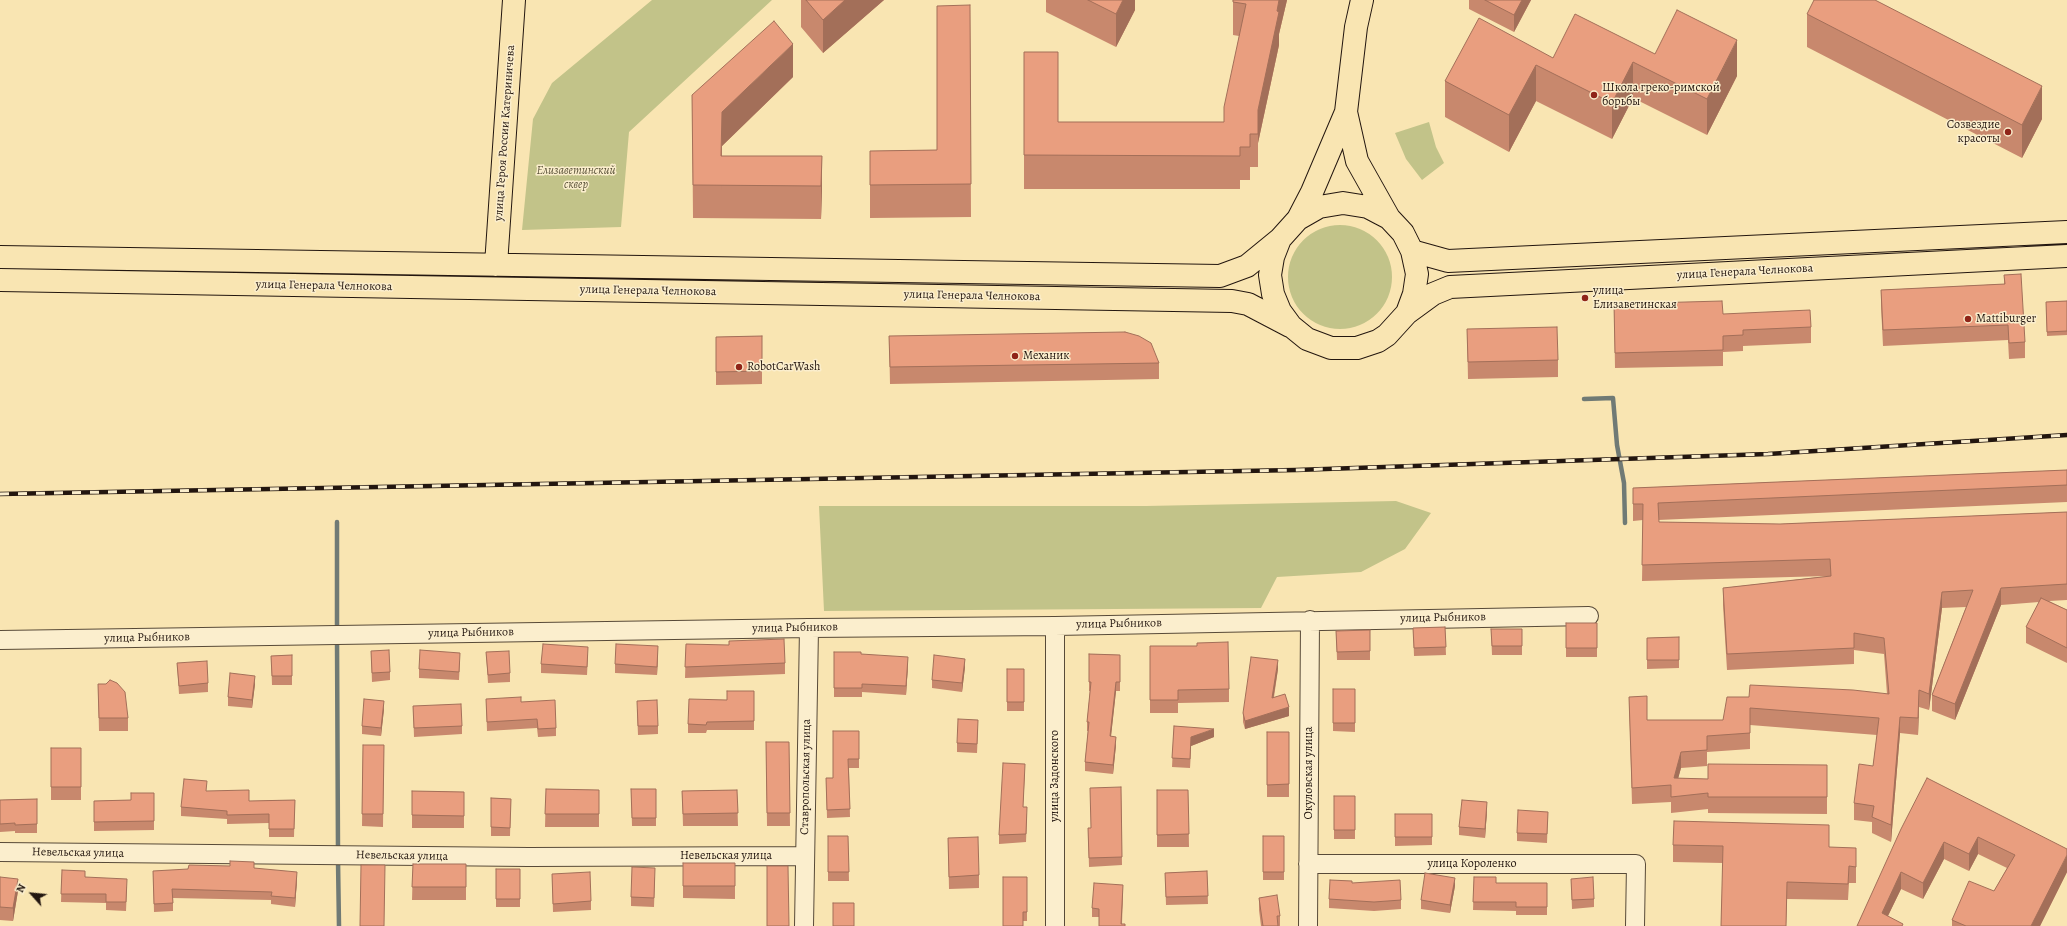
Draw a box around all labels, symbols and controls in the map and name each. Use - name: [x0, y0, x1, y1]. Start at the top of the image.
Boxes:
- street label: улица Героя России Катериничева: [492, 45, 518, 221]
- place label: Школа греко-римской борьбы: [1602, 81, 1720, 109]
- marker: Школа греко-римской борьбы: [1589, 90, 1599, 100]
- place label: Созвездие красоты: [1947, 118, 2000, 146]
- marker: Созвездие красоты: [2003, 127, 2013, 137]
- park label: Елизаветинский сквер: [537, 164, 615, 192]
- street label: улица Генерала Челнокова: [1676, 261, 1814, 283]
- street label: улица Генерала Челнокова: [256, 278, 392, 294]
- street label: улица Генерала Челнокова: [580, 283, 716, 299]
- place label: улица Елизаветинская: [1593, 284, 1677, 312]
- street label: улица Генерала Челнокова: [904, 288, 1040, 304]
- marker: улица Елизаветинская: [1580, 293, 1590, 303]
- place label: Mattiburger: [1976, 312, 2036, 326]
- marker: Mattiburger: [1963, 314, 1973, 324]
- place label: Механик: [1023, 349, 1070, 363]
- marker: Механик: [1010, 351, 1020, 361]
- place label: RobotCarWash: [747, 360, 820, 374]
- marker: RobotCarWash: [734, 362, 744, 372]
- street label: улица Рыбников: [1400, 610, 1486, 626]
- street label: улица Рыбников: [1076, 616, 1162, 632]
- street label: улица Рыбников: [752, 620, 838, 636]
- street label: улица Рыбников: [428, 625, 514, 641]
- street label: улица Рыбников: [104, 630, 190, 646]
- street label: Ставропольская улица: [798, 719, 814, 835]
- street label: Окуловская улица: [1302, 726, 1316, 820]
- street label: улица Задонского: [1048, 730, 1062, 822]
- street label: Невельская улица: [32, 845, 124, 861]
- street label: Невельская улица: [356, 848, 448, 864]
- street label: Невельская улица: [680, 849, 772, 863]
- street label: улица Короленко: [1427, 857, 1517, 871]
- north arrow: [12, 874, 52, 914]
- text: N: [12, 881, 29, 895]

